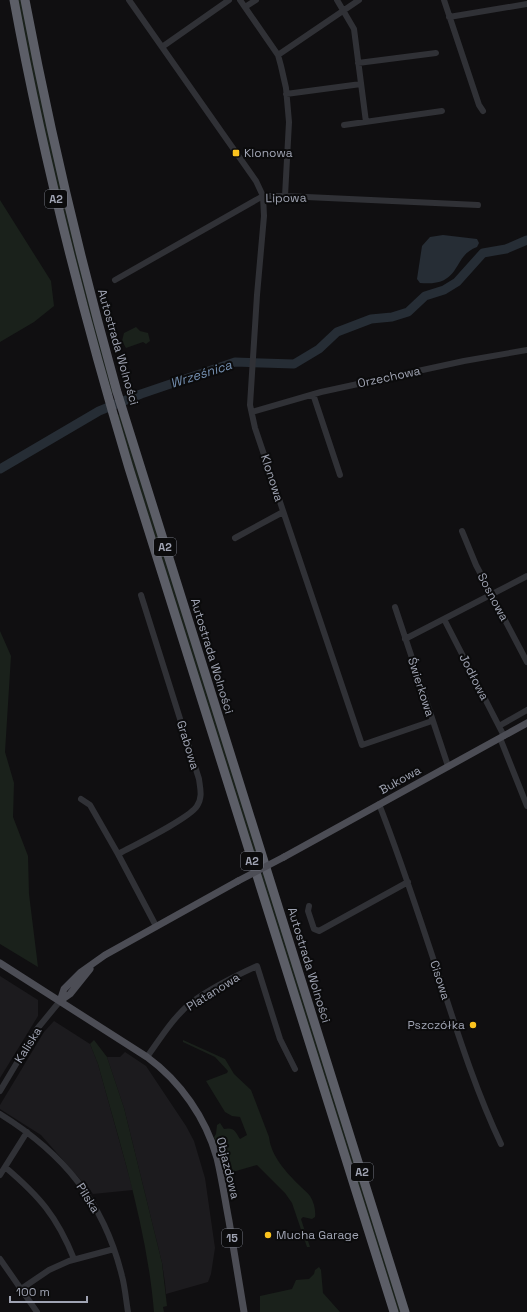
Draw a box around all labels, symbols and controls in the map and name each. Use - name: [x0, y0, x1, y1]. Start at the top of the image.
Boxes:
- place label: Klonowa: [244, 145, 293, 161]
- marker: Klonowa: [231, 148, 241, 158]
- road number: A2: [45, 190, 67, 208]
- street label: Lipowa: [265, 190, 307, 206]
- street label: Autostrada Wolności: [94, 287, 142, 407]
- water label: Wrześnica: [168, 356, 234, 392]
- street label: Orzechowa: [356, 363, 422, 391]
- street label: Klonowa: [257, 452, 287, 504]
- road number: A2: [154, 538, 176, 556]
- street label: Sosnowa: [474, 570, 512, 624]
- street label: Autostrada Wolności: [187, 596, 237, 716]
- street label: Jodłowa: [456, 651, 493, 703]
- street label: Świerkowa: [404, 655, 438, 719]
- street label: Grabowa: [173, 718, 203, 772]
- street label: Bukowa: [376, 762, 424, 798]
- road number: A2: [241, 852, 263, 870]
- street label: Autostrada Wolności: [284, 905, 334, 1025]
- street label: Cisowa: [426, 958, 454, 1002]
- street label: Platanowa: [183, 969, 243, 1015]
- place label: Pszczółka: [408, 1017, 465, 1033]
- marker: Pszczółka: [468, 1020, 478, 1030]
- street label: Kaliska: [11, 1024, 45, 1066]
- street label: Objazdowa: [213, 1135, 243, 1201]
- road number: A2: [351, 1163, 373, 1181]
- street label: Pilska: [73, 1180, 103, 1216]
- place label: Mucha Garage: [276, 1227, 359, 1243]
- road number: 15: [222, 1229, 242, 1247]
- marker: Mucha Garage: [263, 1230, 273, 1240]
- scale bar: [10, 1278, 87, 1304]
- text: 100 m: [16, 1284, 50, 1300]

